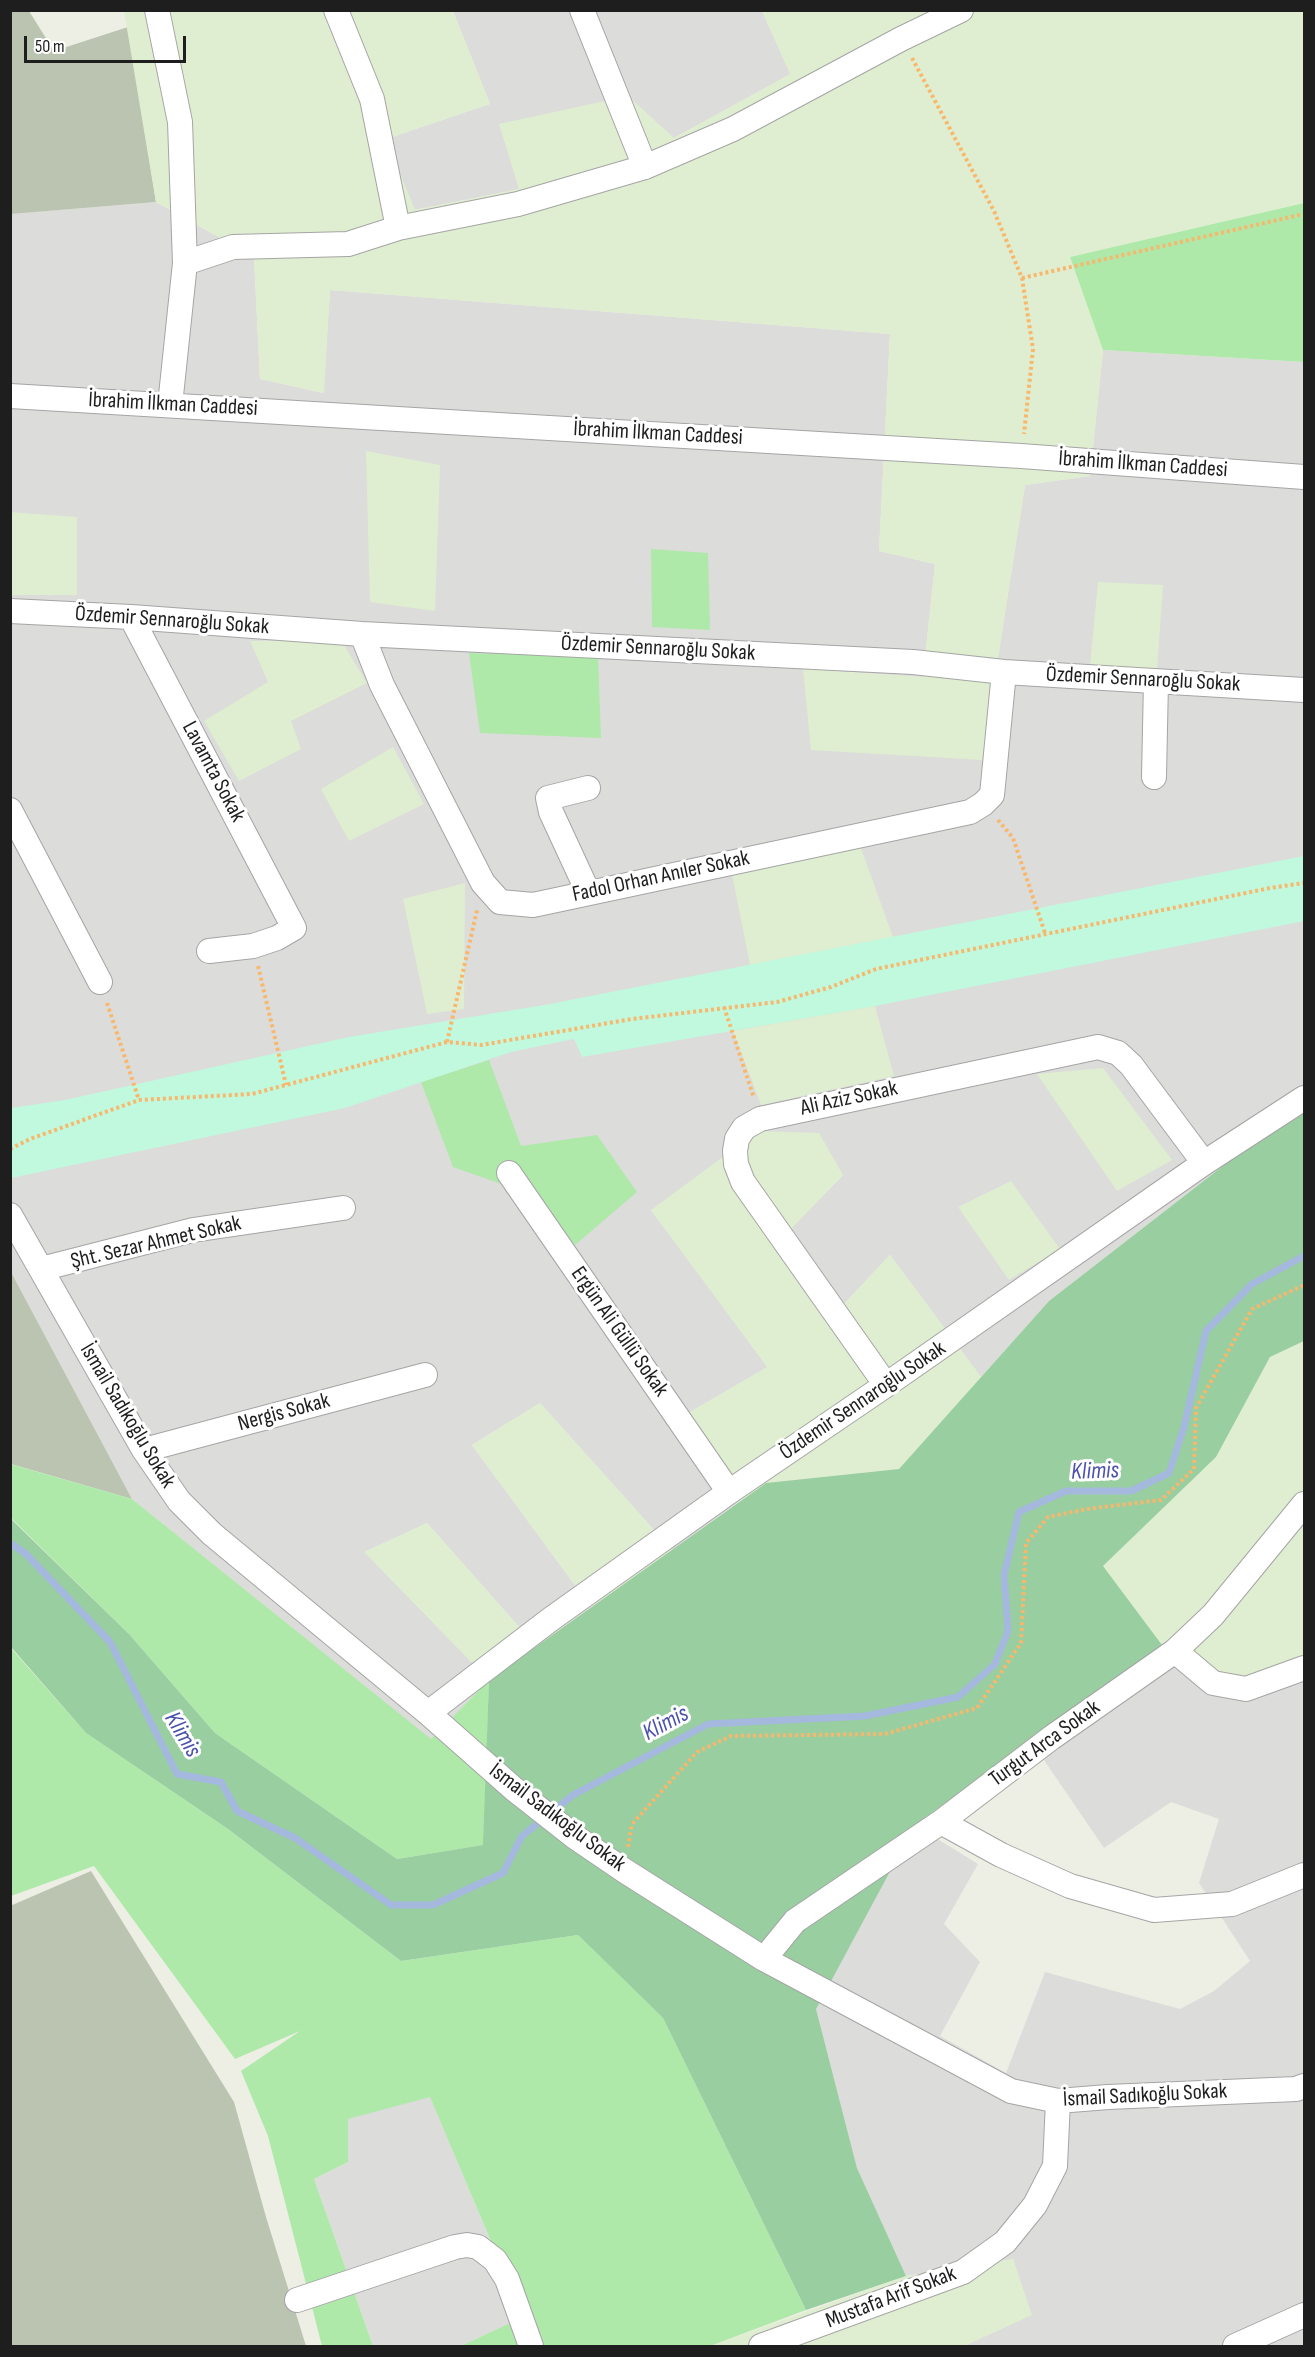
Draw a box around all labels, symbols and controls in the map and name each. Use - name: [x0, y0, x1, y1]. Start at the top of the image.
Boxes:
- scale bar: [27, 24, 189, 62]
- text: 50 m: [35, 36, 65, 57]
- street label: İbrahim İlkman Caddesi: [88, 387, 258, 423]
- street label: İbrahim İlkman Caddesi: [573, 416, 743, 452]
- street label: İbrahim İlkman Caddesi: [1058, 446, 1228, 484]
- street label: Özdemir Sennaroğlu Sokak: [74, 601, 270, 641]
- street label: Özdemir Sennaroğlu Sokak: [560, 631, 756, 667]
- street label: Özdemir Sennaroğlu Sokak: [1045, 662, 1241, 698]
- street label: Lavamta Sokak: [176, 717, 250, 827]
- street label: Fadol Orhan Anıler Sokak: [570, 845, 752, 909]
- street label: Ali Aziz Sokak: [798, 1076, 900, 1122]
- street label: Şht. Sezar Ahmet Sokak: [68, 1211, 244, 1275]
- street label: Ergün Ali Güllü Sokak: [564, 1262, 674, 1402]
- street label: Özdemir Sennaroğlu Sokak: [775, 1336, 951, 1466]
- street label: İsmail Sadıkoğlu Sokak: [73, 1339, 181, 1493]
- street label: Nergis Sokak: [235, 1388, 333, 1438]
- water label: Klimis: [1071, 1457, 1119, 1487]
- street label: Turgut Arca Sokak: [984, 1695, 1106, 1793]
- water label: Klimis: [638, 1700, 694, 1748]
- water label: Klimis: [157, 1707, 207, 1763]
- street label: İsmail Sadıkoğlu Sokak: [483, 1758, 631, 1878]
- street label: İsmail Sadıkoğlu Sokak: [1062, 2079, 1228, 2113]
- street label: Mustafa Arif Sokak: [822, 2261, 960, 2335]

